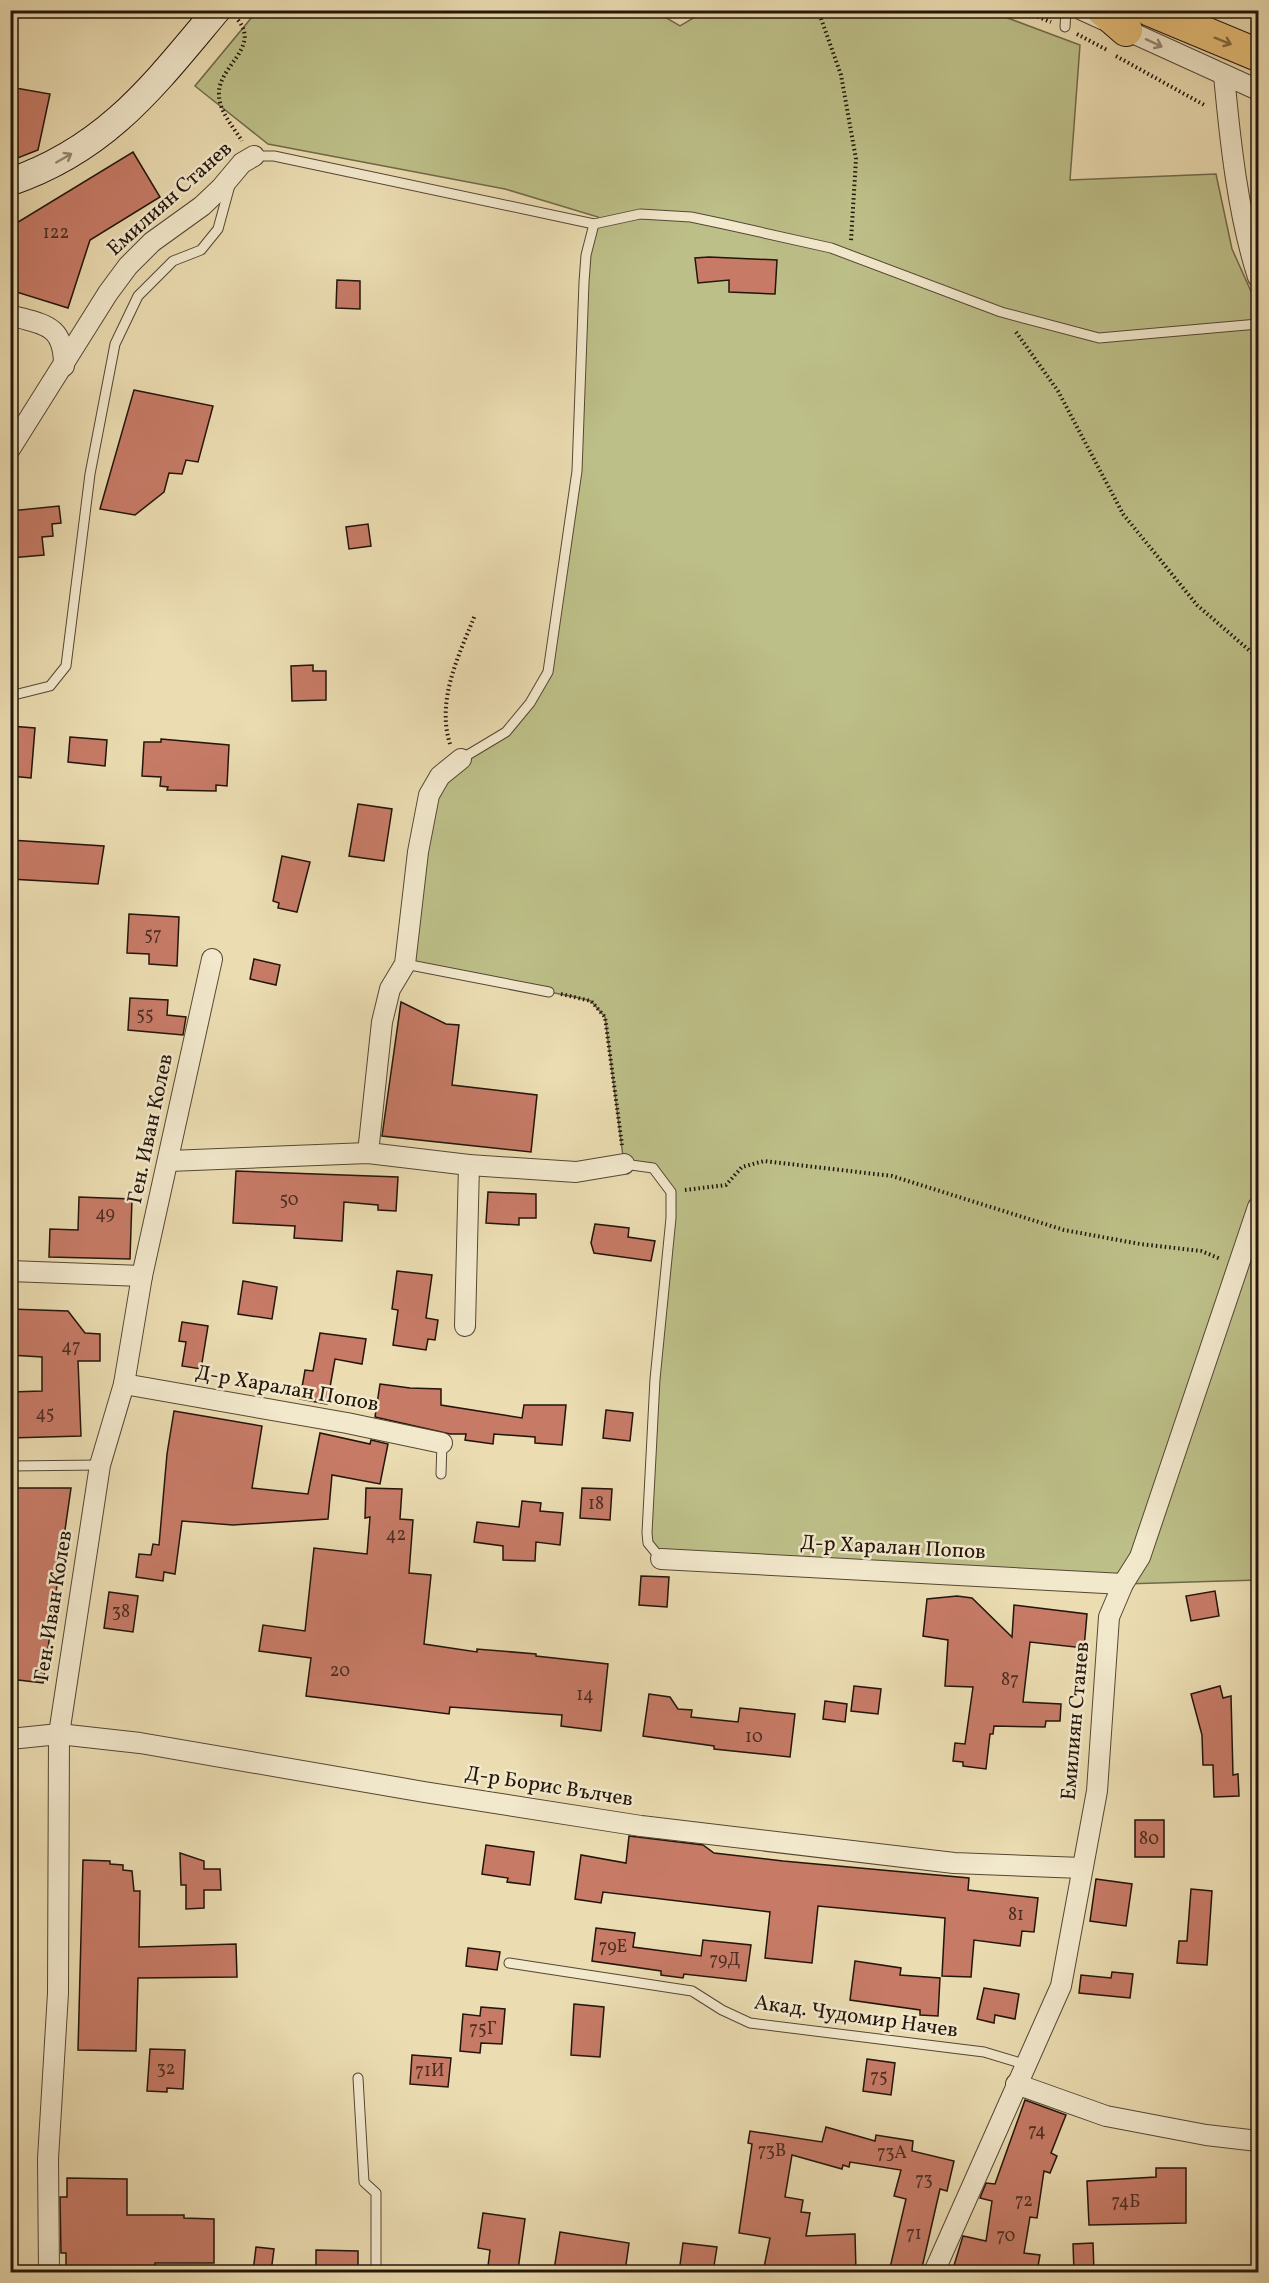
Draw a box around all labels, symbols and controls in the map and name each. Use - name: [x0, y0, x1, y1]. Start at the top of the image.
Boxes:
- one-way arrow: [1214, 36, 1232, 47]
- one-way arrow: [1145, 38, 1163, 50]
- street label: Емилиян Станев: [101, 135, 239, 263]
- one-way arrow: [55, 152, 72, 164]
- house number: 122: [43, 221, 69, 246]
- house number: 57: [144, 923, 162, 948]
- house number: 55: [136, 1003, 154, 1028]
- street label: Ген. Иван Колев: [121, 1051, 181, 1207]
- house number: 50: [279, 1188, 299, 1213]
- house number: 49: [95, 1202, 115, 1227]
- house number: 47: [61, 1335, 81, 1360]
- street label: Д-р Харалан Попов: [193, 1359, 381, 1419]
- house number: 45: [36, 1402, 54, 1427]
- house number: 18: [588, 1492, 604, 1517]
- house number: 42: [386, 1523, 406, 1548]
- street label: Ген. Иван Колев: [28, 1528, 80, 1684]
- street label: Д-р Харалан Попов: [800, 1529, 986, 1567]
- house number: 38: [112, 1600, 130, 1625]
- street label: Емилиян Станев: [1055, 1640, 1097, 1802]
- house number: 20: [330, 1659, 350, 1684]
- house number: 87: [1001, 1668, 1019, 1693]
- house number: 14: [576, 1683, 594, 1708]
- house number: 10: [745, 1725, 763, 1750]
- street label: Д-р Борис Вълчев: [463, 1759, 635, 1815]
- house number: 80: [1139, 1827, 1159, 1852]
- house number: 81: [1008, 1903, 1024, 1928]
- house number: 79Е: [599, 1935, 628, 1960]
- house number: 79Д: [710, 1948, 740, 1973]
- street label: Акад. Чудомир Начев: [752, 1988, 960, 2046]
- house number: 75Г: [469, 2017, 497, 2042]
- house number: 32: [157, 2057, 175, 2082]
- house number: 71И: [415, 2059, 445, 2084]
- house number: 75: [870, 2065, 888, 2090]
- house number: 74: [1028, 2119, 1046, 2144]
- house number: 73В: [758, 2139, 786, 2164]
- house number: 73А: [877, 2141, 907, 2166]
- house number: 73: [915, 2168, 933, 2193]
- house number: 72: [1015, 2189, 1033, 2214]
- house number: 74Б: [1112, 2190, 1140, 2215]
- house number: 71: [906, 2222, 922, 2247]
- house number: 70: [997, 2224, 1016, 2249]

